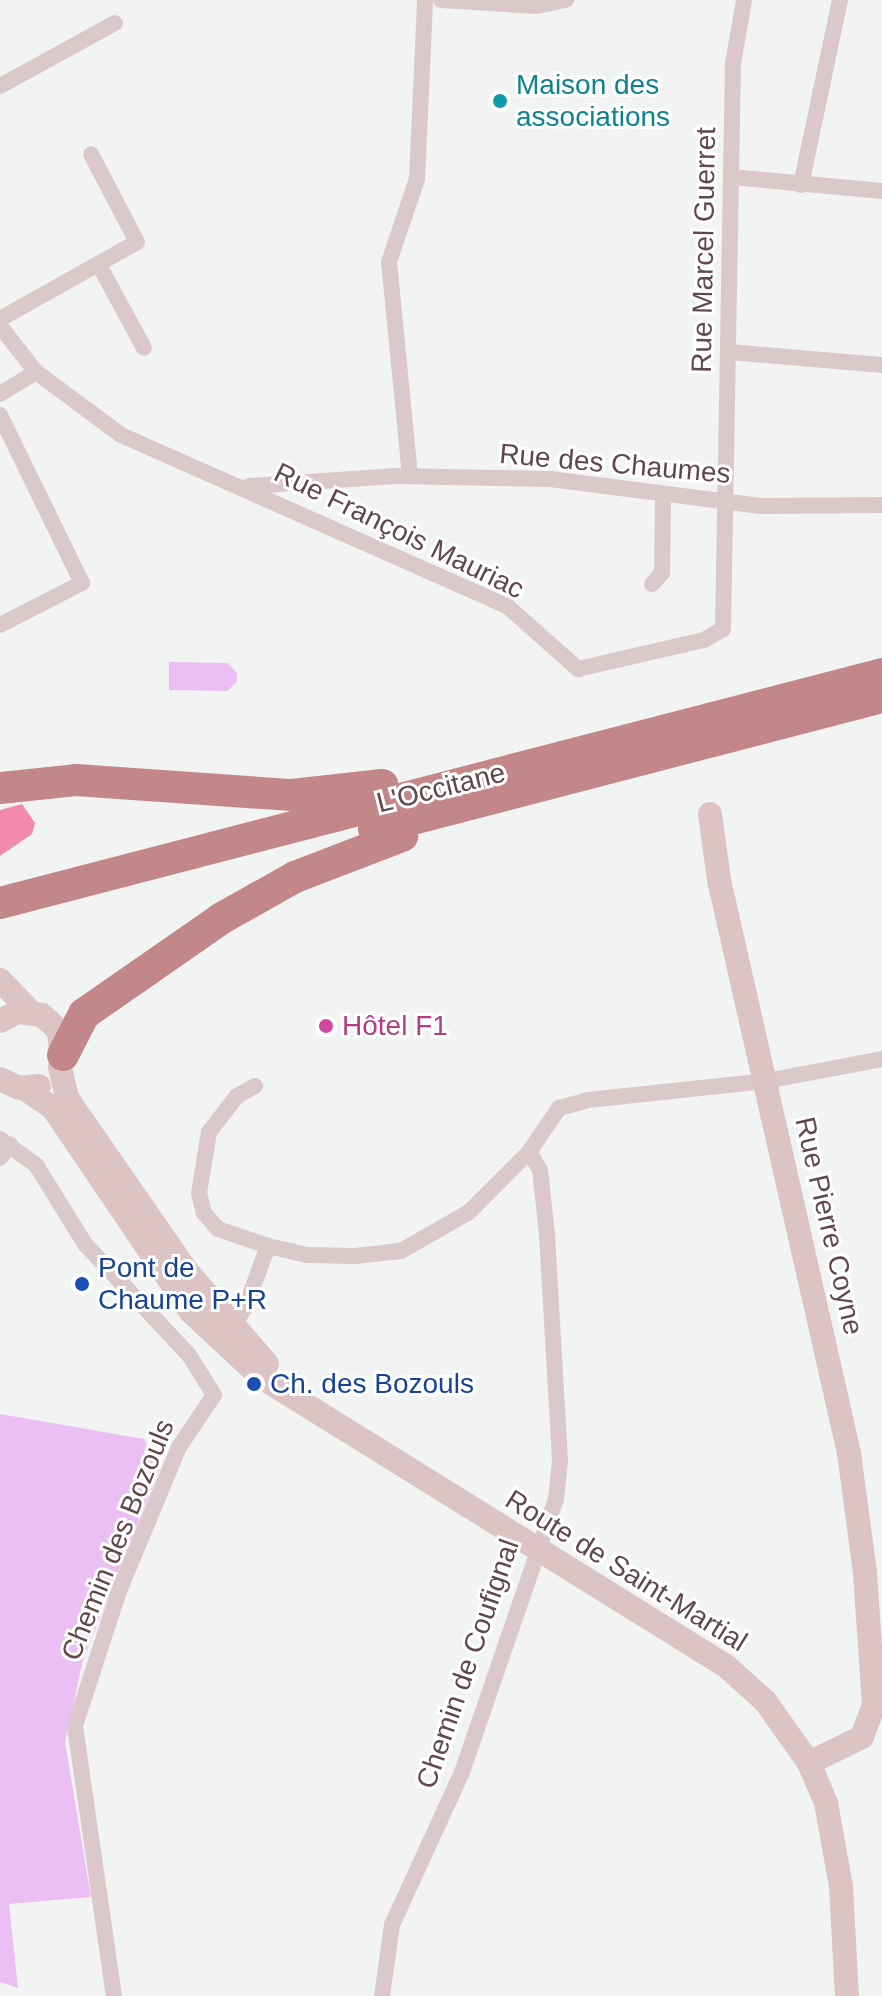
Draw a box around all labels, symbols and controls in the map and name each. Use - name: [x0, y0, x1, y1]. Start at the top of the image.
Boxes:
- place label: Maison des associations: [516, 68, 670, 134]
- marker: Maison des associations: [491, 92, 509, 110]
- street label: Rue Marcel Guerret: [685, 127, 723, 373]
- street label: Rue des Chaumes: [498, 437, 732, 491]
- street label: Rue François Mauriac: [269, 456, 529, 606]
- street label: L'Occitane: [373, 756, 509, 820]
- place label: Hôtel F1: [342, 1009, 448, 1043]
- marker: Hôtel F1: [317, 1017, 335, 1035]
- street label: Rue Pierre Coyne: [788, 1114, 870, 1338]
- place label: Pont de Chaume P+R: [98, 1251, 267, 1317]
- marker: Pont de Chaume P+R: [73, 1275, 91, 1293]
- place label: Ch. des Bozouls: [270, 1367, 474, 1401]
- marker: Ch. des Bozouls: [245, 1375, 263, 1393]
- street label: Chemin des Bozouls: [54, 1415, 182, 1665]
- street label: Route de Saint-Martial: [499, 1483, 753, 1659]
- street label: Chemin de Coufignal: [410, 1535, 526, 1793]

